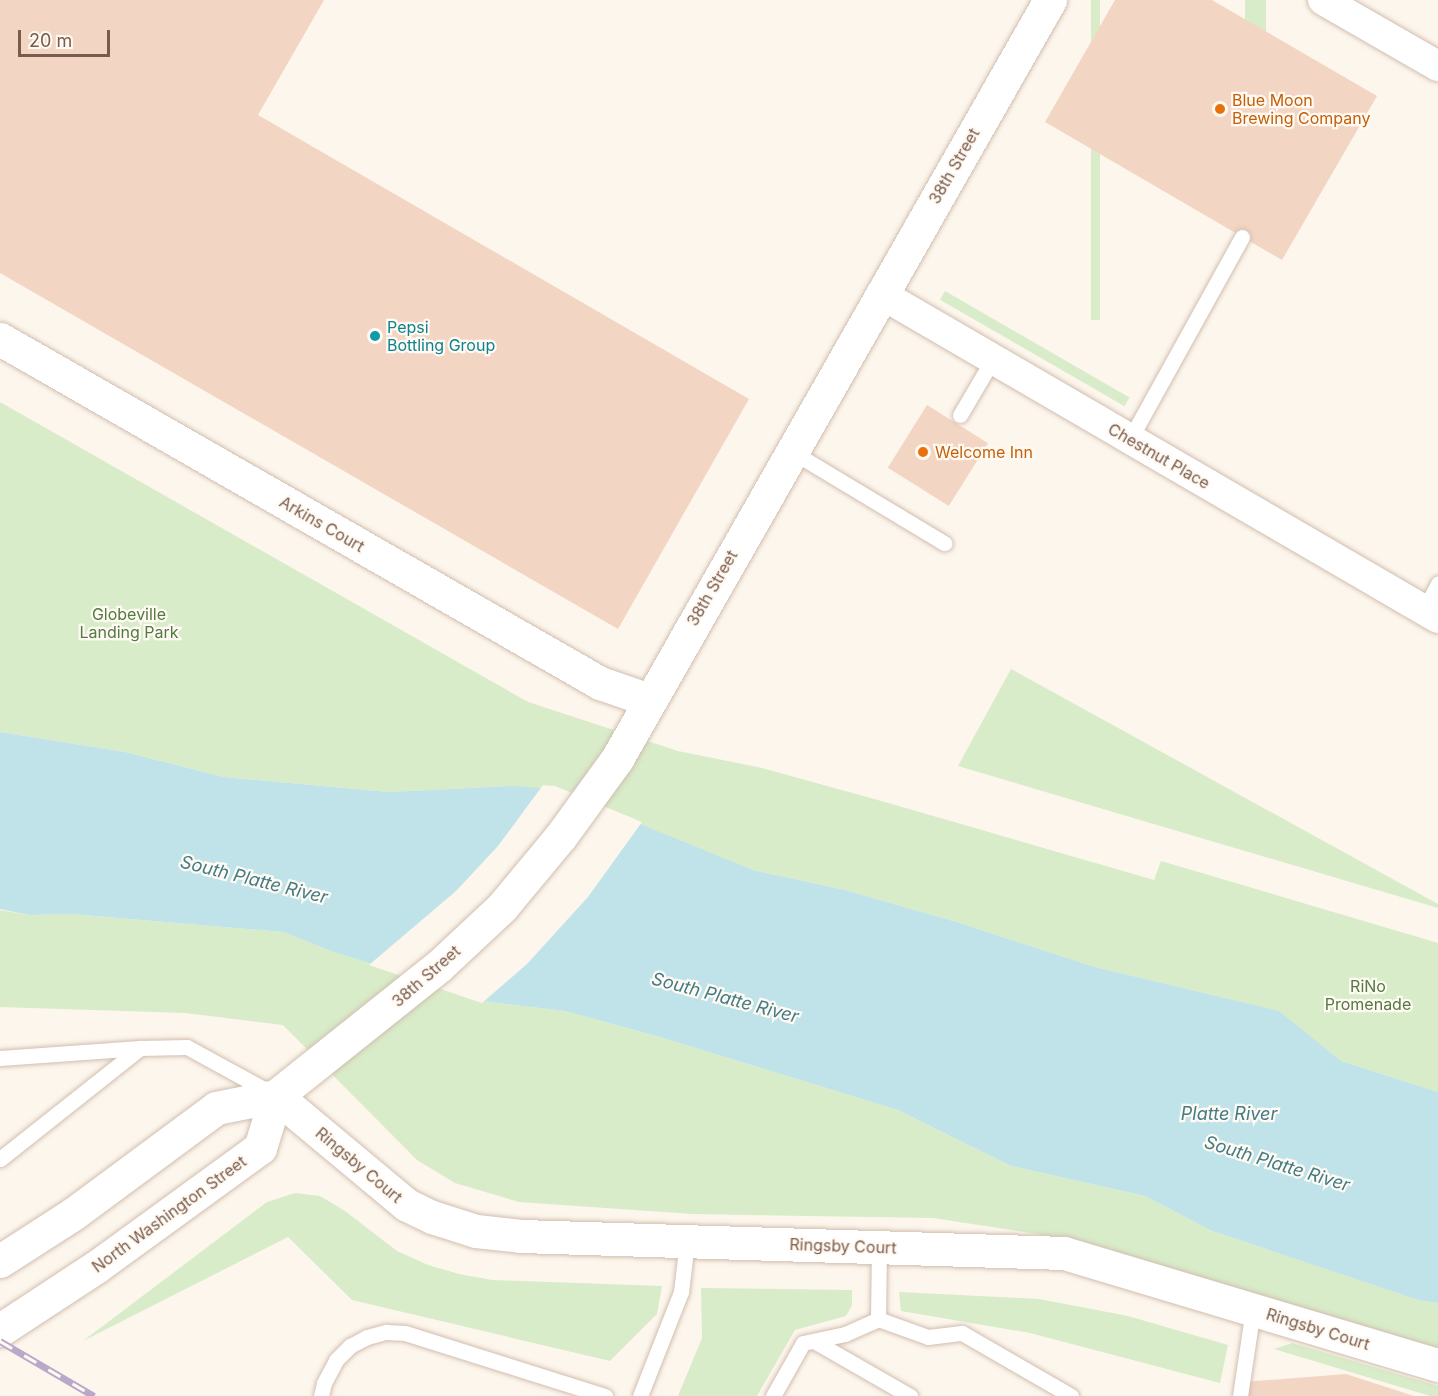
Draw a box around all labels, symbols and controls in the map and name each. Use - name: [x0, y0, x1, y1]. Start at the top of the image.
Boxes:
- scale bar: [21, 18, 112, 56]
- text: 20 m: [29, 30, 72, 51]
- place label: Blue Moon Brewing Company: [1232, 90, 1370, 128]
- marker: Blue Moon Brewing Company: [1213, 102, 1227, 116]
- street label: 38th Street: [925, 125, 983, 207]
- place label: Pepsi Bottling Group: [387, 317, 495, 355]
- marker: Pepsi Bottling Group: [368, 329, 382, 343]
- street label: Chestnut Place: [1105, 419, 1213, 493]
- place label: Welcome Inn: [935, 442, 1033, 462]
- marker: Welcome Inn: [916, 445, 930, 459]
- street label: Arkins Court: [276, 492, 368, 556]
- street label: 38th Street: [683, 547, 741, 629]
- park label: Globeville Landing Park: [79, 604, 179, 642]
- water label: South Platte River: [178, 851, 330, 909]
- street label: 38th Street: [388, 941, 464, 1011]
- water label: South Platte River: [649, 968, 801, 1028]
- park label: RiNo Promenade: [1325, 976, 1411, 1014]
- water label: Platte River: [1181, 1103, 1277, 1125]
- street label: Ringsby Court: [312, 1123, 406, 1207]
- water label: South Platte River: [1202, 1132, 1352, 1196]
- street label: North Washington Street: [88, 1152, 250, 1276]
- street label: Ringsby Court: [789, 1235, 897, 1257]
- street label: Ringsby Court: [1264, 1304, 1372, 1354]

